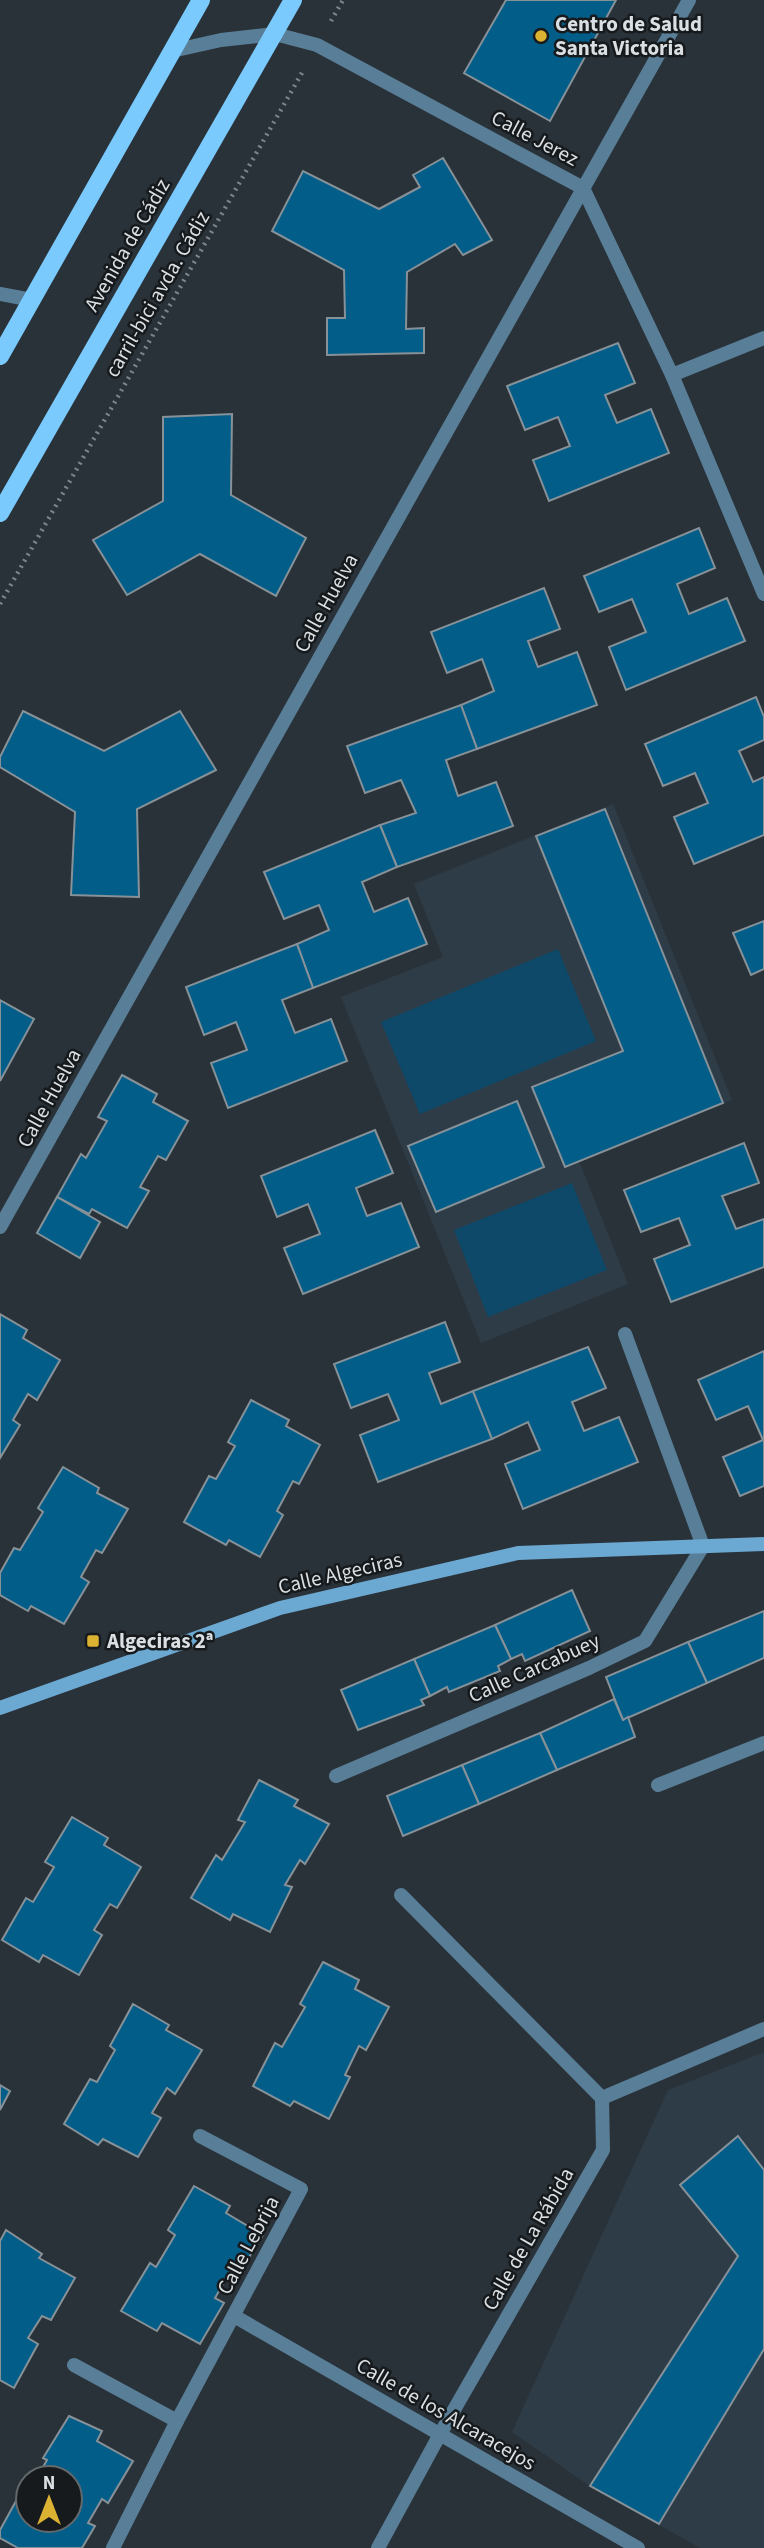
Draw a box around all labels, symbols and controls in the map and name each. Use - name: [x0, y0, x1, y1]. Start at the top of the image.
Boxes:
- place label: Centro de Salud Santa Victoria: [555, 9, 702, 63]
- marker: Centro de Salud Santa Victoria: [533, 28, 549, 44]
- street label: Calle Jerez: [486, 103, 584, 174]
- street label: Avenida de Cádiz: [77, 173, 177, 317]
- street label: carril-bici avda. Cádiz: [97, 205, 217, 383]
- street label: Calle Huelva: [287, 548, 365, 658]
- street label: Calle Huelva: [10, 1043, 88, 1153]
- street label: Calle Algeciras: [275, 1544, 405, 1602]
- place label: Algeciras 2ª: [106, 1626, 213, 1656]
- street label: Calle Carcabuey: [464, 1626, 605, 1710]
- marker: Algeciras 2ª: [85, 1633, 101, 1649]
- street label: Calle de La Rábida: [475, 2162, 581, 2316]
- street label: Calle Lebrija: [209, 2190, 287, 2300]
- street label: Calle de los Alcaracejos: [351, 2350, 541, 2478]
- north arrow: [14, 2464, 84, 2534]
- text: N: [43, 2470, 55, 2497]

